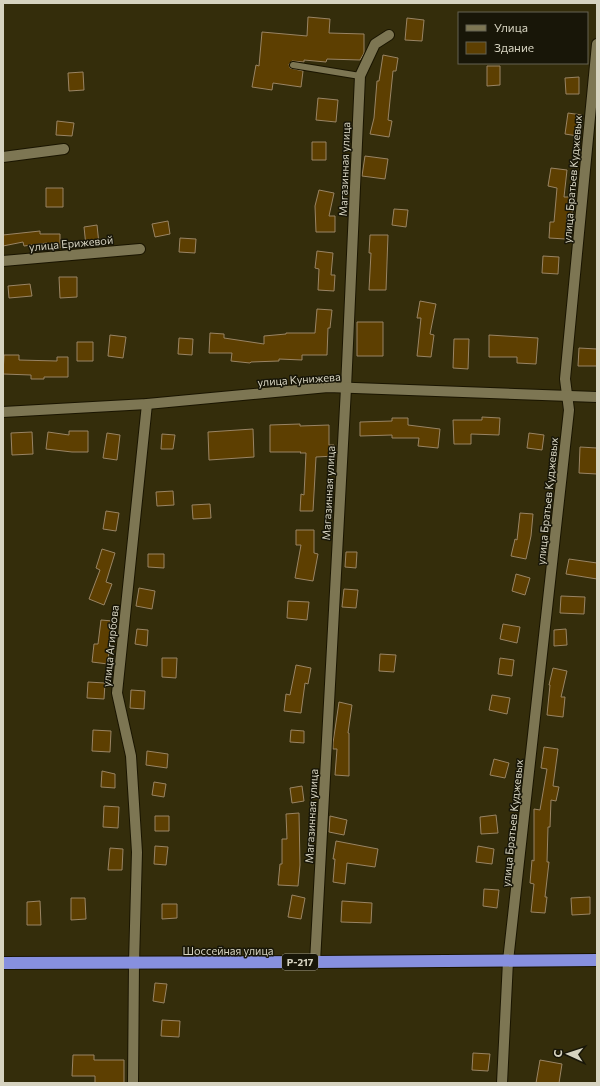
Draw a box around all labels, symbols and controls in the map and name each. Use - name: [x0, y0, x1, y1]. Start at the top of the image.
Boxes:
- legend: [458, 12, 588, 64]
- text: Улица: [494, 20, 528, 34]
- text: Здание: [494, 40, 534, 54]
- street label: улица Братьев Куджевых: [560, 114, 584, 244]
- street label: Магазинная улица: [336, 122, 352, 216]
- street label: улица Ерижевой: [28, 233, 114, 253]
- street label: улица Кунижева: [257, 370, 341, 388]
- street label: улица Братьев Куджевых: [534, 436, 560, 566]
- street label: Магазинная улица: [319, 445, 337, 541]
- street label: улица Агирбова: [99, 604, 121, 688]
- street label: улица Братьев Куджевых: [499, 758, 525, 888]
- street label: Магазинная улица: [302, 768, 320, 864]
- street label: Шоссейная улица: [182, 944, 274, 957]
- road number: Р-217: [282, 954, 318, 970]
- north arrow: [548, 1034, 588, 1074]
- text: С: [551, 1049, 564, 1058]

